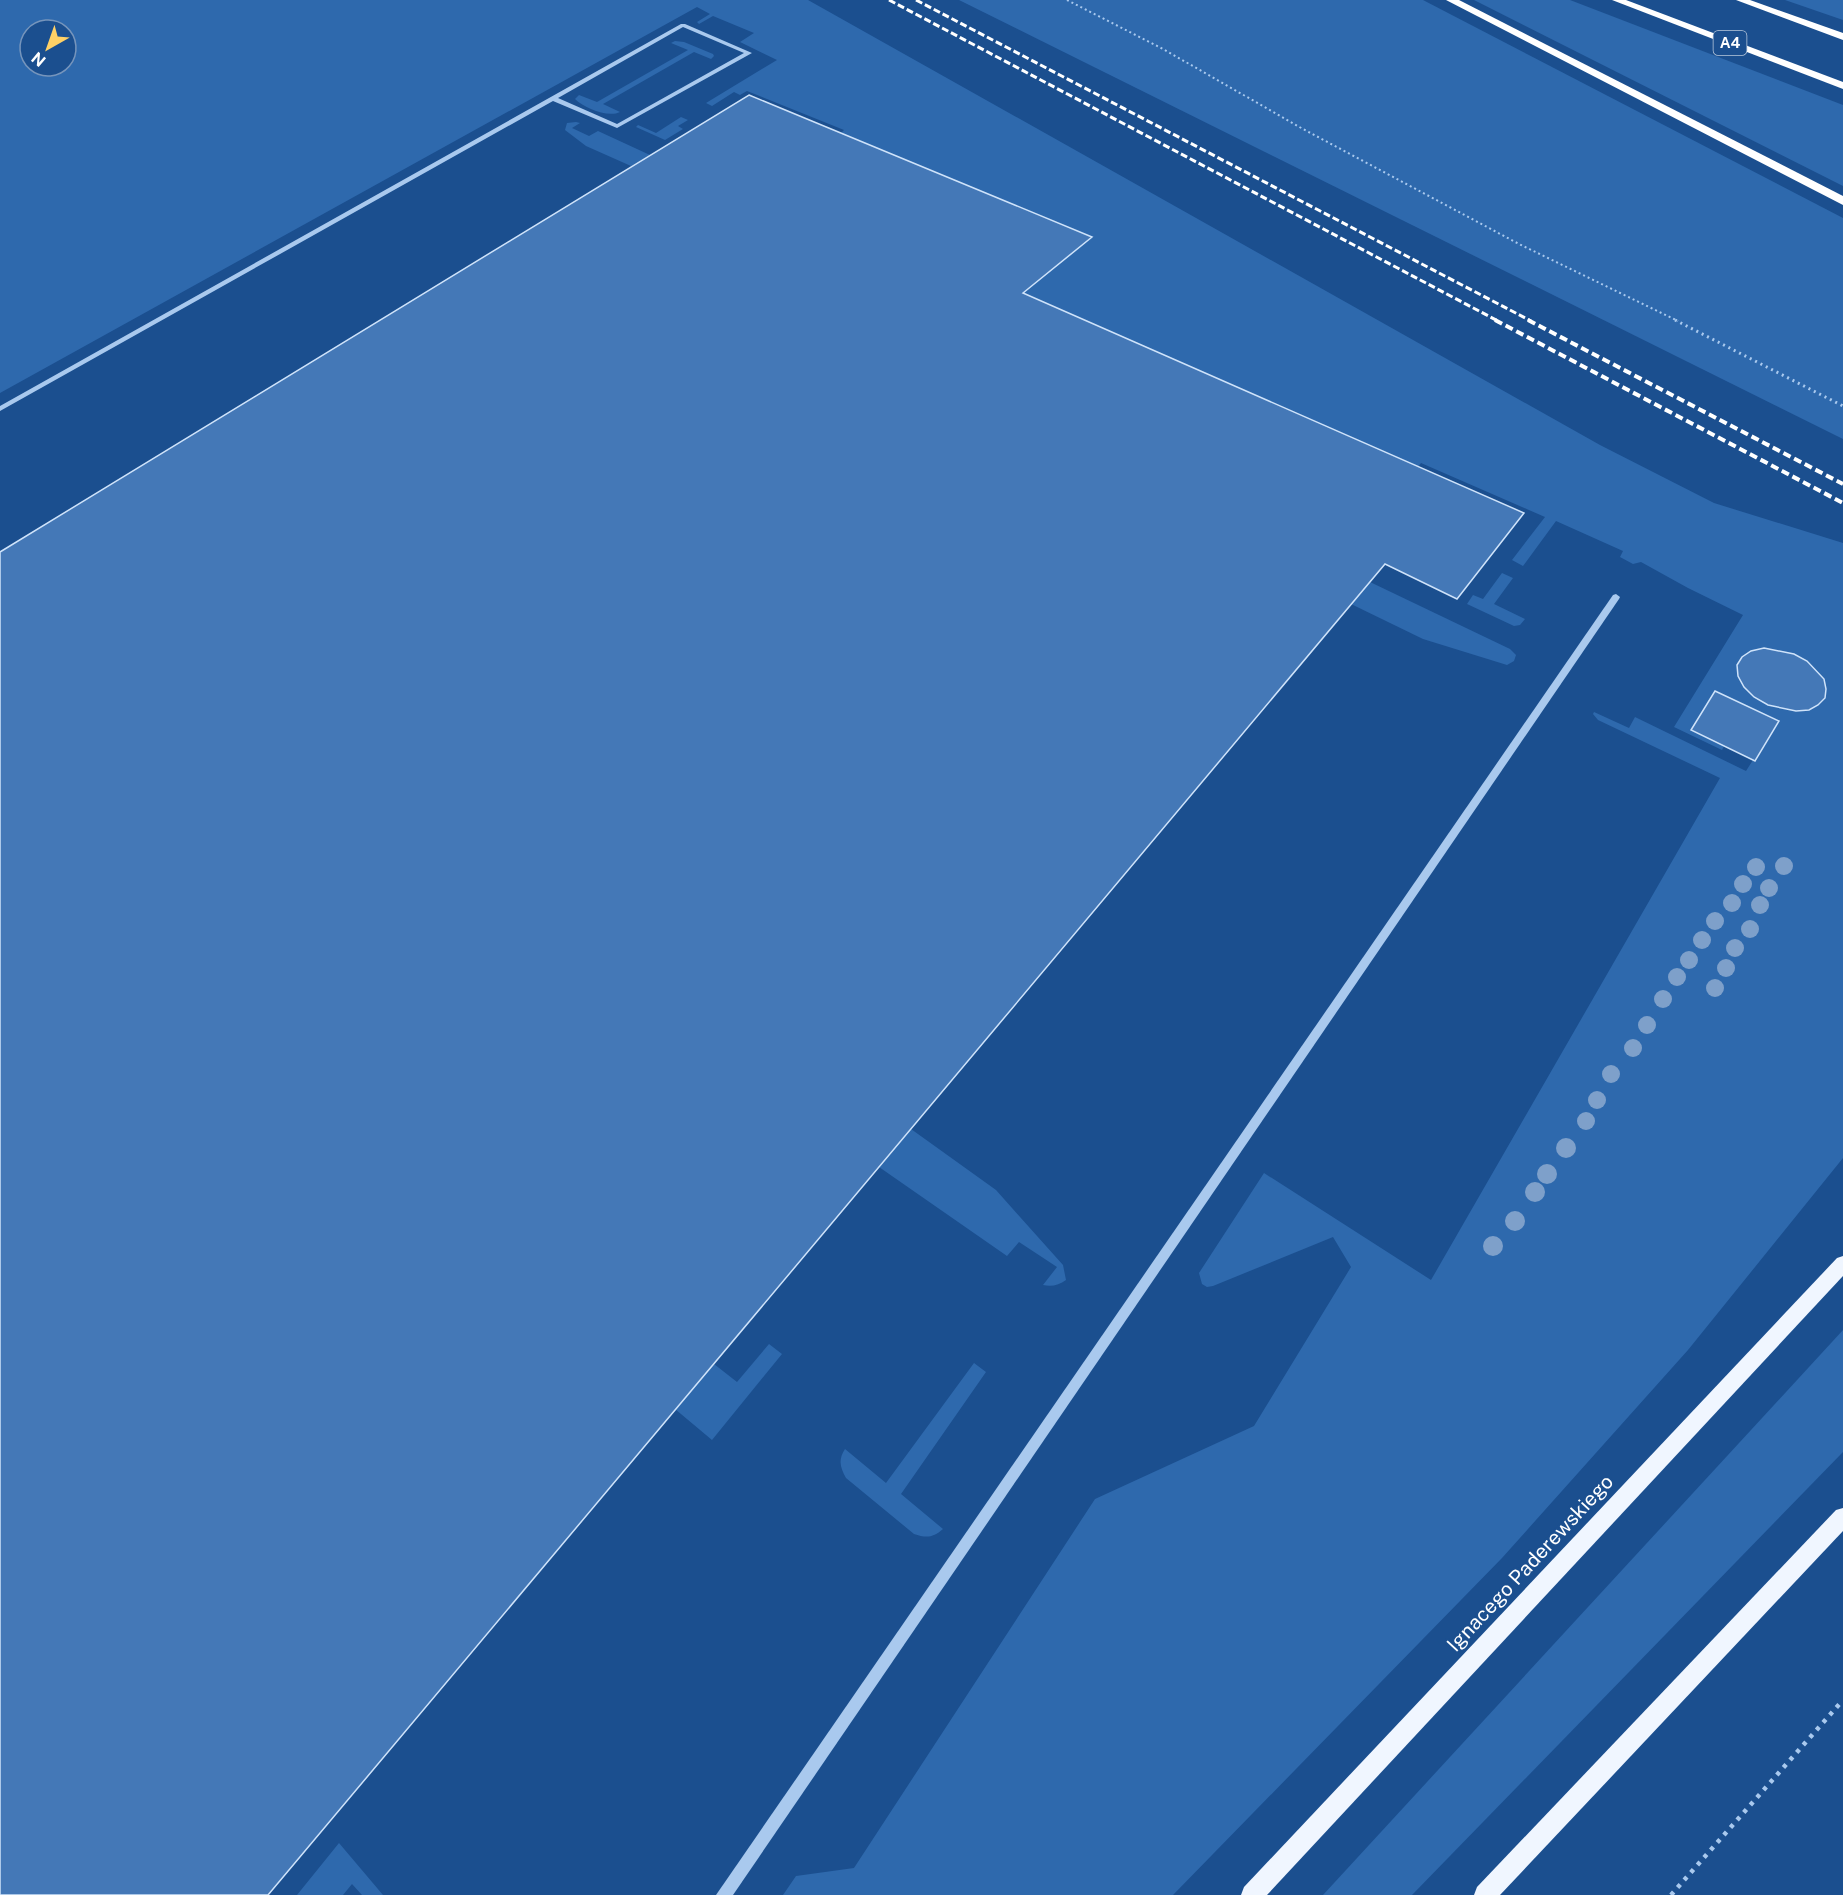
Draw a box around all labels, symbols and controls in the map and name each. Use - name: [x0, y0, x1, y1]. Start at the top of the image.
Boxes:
- north arrow: [18, 18, 78, 78]
- road number: A4: [1714, 31, 1746, 55]
- text: N: [28, 48, 50, 70]
- street label: Ignacego Paderewskiego: [1442, 1470, 1618, 1656]

